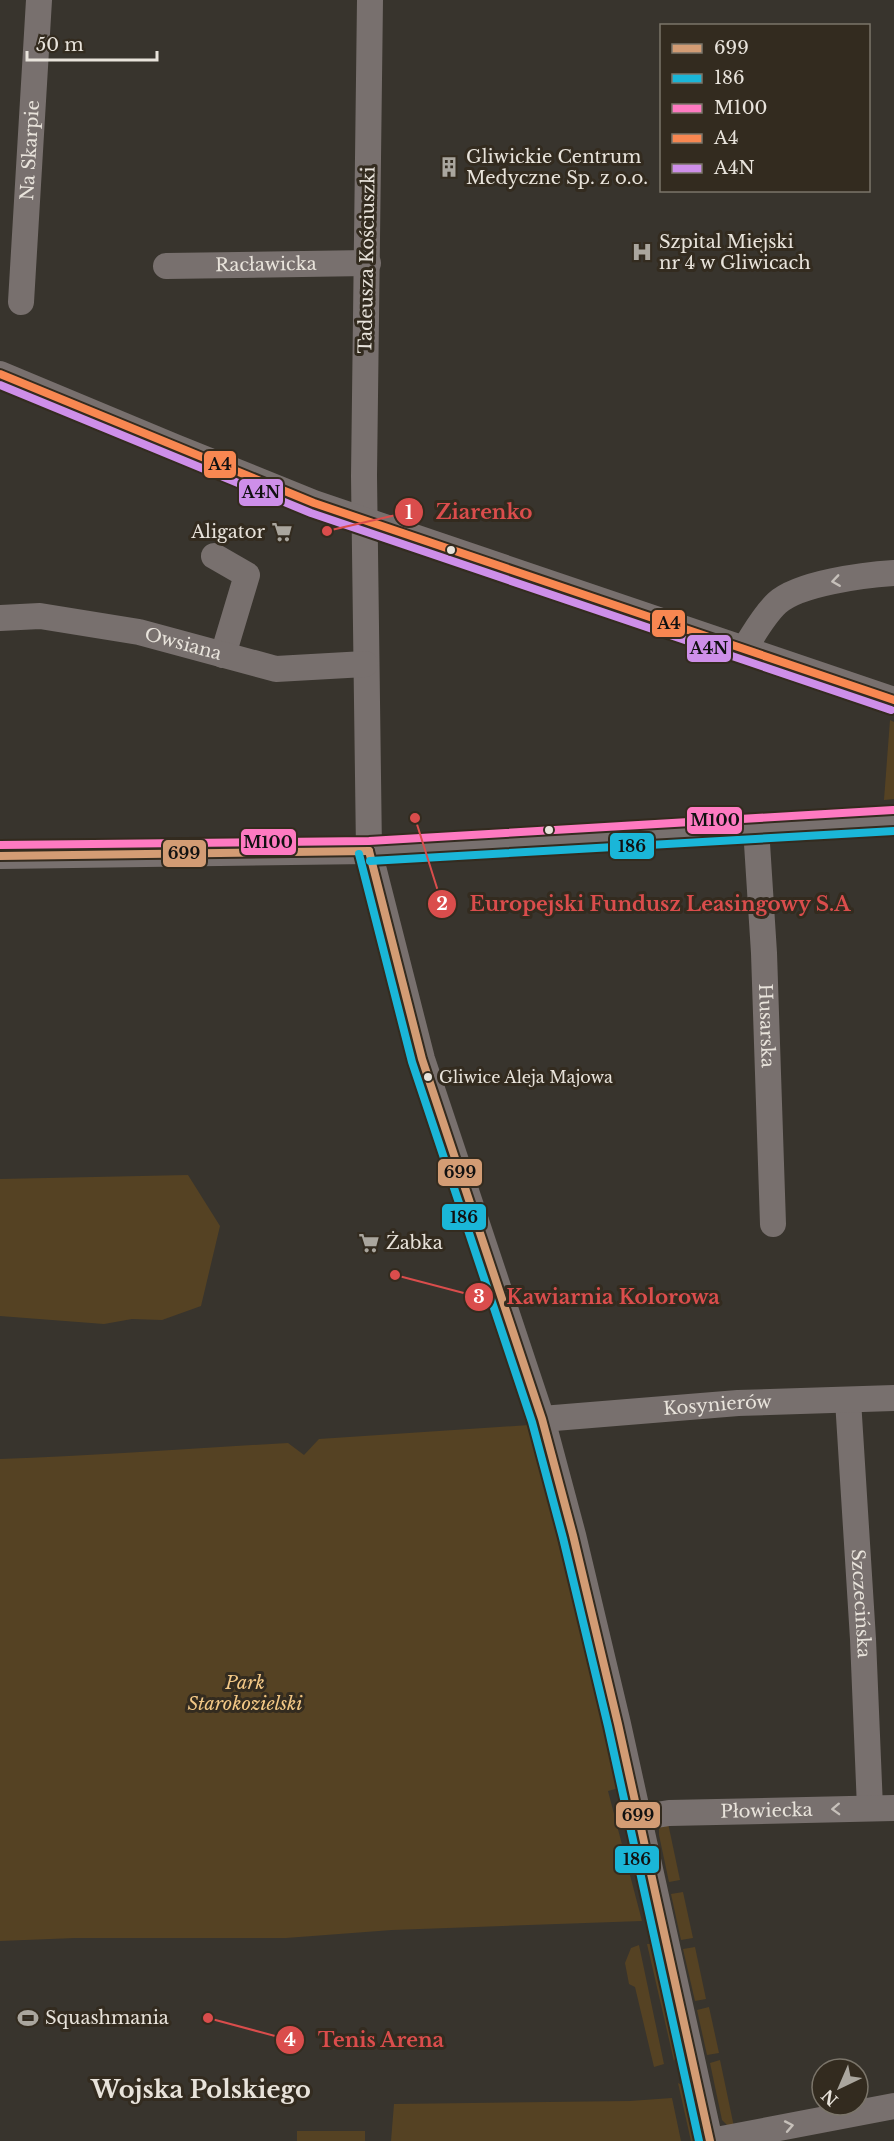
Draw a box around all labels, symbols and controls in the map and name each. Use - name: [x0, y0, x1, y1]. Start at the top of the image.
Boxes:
- scale bar: [27, 24, 158, 62]
- legend: [660, 24, 870, 192]
- text: 50 m: [36, 34, 84, 56]
- text: 699: [714, 37, 749, 59]
- text: 186: [714, 67, 745, 89]
- text: M100: [714, 97, 767, 119]
- street label: Na Skarpie: [16, 99, 44, 201]
- text: A4: [713, 127, 738, 149]
- place label: Gliwickie Centrum Medyczne Sp. z o.o.: [466, 146, 648, 189]
- building icon: Gliwickie Centrum Medyczne Sp. z o.o.: [437, 155, 461, 179]
- text: A4N: [713, 157, 755, 179]
- street label: Tadeusza Kościuszki: [354, 166, 380, 354]
- place label: Szpital Miejski nr 4 w Gliwicach: [659, 231, 811, 274]
- hospital icon: Szpital Miejski nr 4 w Gliwicach: [630, 240, 654, 264]
- street label: Racławicka: [215, 253, 317, 276]
- line badge: A4: [203, 450, 237, 479]
- text: A4: [207, 454, 232, 474]
- line badge: A4N: [238, 478, 284, 507]
- text: A4N: [241, 482, 280, 502]
- callout: Ziarenko: [394, 493, 545, 531]
- text: Ziarenko: [436, 500, 532, 524]
- text: 1: [405, 502, 413, 524]
- supermarket icon: Aligator: [270, 520, 294, 544]
- place label: Aligator: [190, 521, 265, 543]
- unlabelled marker: [445, 544, 457, 556]
- one-way arrow: [832, 575, 841, 587]
- line badge: A4: [651, 609, 686, 638]
- text: A4: [656, 613, 681, 633]
- street label: Owsiana: [142, 623, 224, 665]
- line badge: A4N: [686, 634, 732, 663]
- text: A4N: [689, 638, 728, 658]
- line badge: M100: [686, 806, 743, 835]
- text: M100: [690, 810, 740, 830]
- unlabelled marker: [543, 824, 555, 836]
- line badge: M100: [240, 828, 297, 856]
- text: M100: [243, 832, 293, 852]
- line badge: 186: [609, 832, 655, 860]
- text: 186: [618, 836, 646, 856]
- line badge: 699: [162, 839, 207, 868]
- text: 699: [168, 843, 200, 863]
- callout: Europejski Fundusz Leasingowy S.A: [427, 885, 862, 923]
- text: Europejski Fundusz Leasingowy S.A: [470, 892, 851, 916]
- text: 2: [436, 893, 448, 915]
- street label: Husarska: [754, 983, 779, 1068]
- place label: Gliwice Aleja Majowa: [439, 1067, 613, 1087]
- marker: Gliwice Aleja Majowa: [422, 1071, 434, 1083]
- line badge: 699: [437, 1158, 483, 1187]
- text: 699: [444, 1162, 476, 1182]
- line badge: 186: [441, 1203, 487, 1231]
- text: 186: [450, 1207, 478, 1227]
- supermarket icon: Żabka: [357, 1231, 381, 1255]
- place label: Żabka: [386, 1231, 443, 1254]
- callout: Kawiarnia Kolorowa: [464, 1278, 732, 1316]
- text: Kawiarnia Kolorowa: [506, 1285, 720, 1309]
- text: 3: [473, 1286, 485, 1308]
- street label: Kosynierów: [662, 1391, 773, 1420]
- street label: Szczecińska: [846, 1549, 875, 1658]
- park label: Park Starokozielski: [187, 1672, 303, 1715]
- street label: Płowiecka: [720, 1799, 813, 1823]
- line badge: 699: [615, 1801, 661, 1829]
- one-way arrow: [831, 1803, 840, 1816]
- text: 699: [622, 1805, 654, 1825]
- line badge: 186: [614, 1845, 660, 1874]
- text: 186: [623, 1849, 651, 1869]
- sports icon: Squashmania: [16, 2006, 40, 2030]
- place label: Squashmania: [45, 2007, 169, 2029]
- callout: Tenis Arena: [275, 2021, 456, 2059]
- text: Tenis Arena: [318, 2028, 444, 2052]
- text: 4: [284, 2029, 296, 2051]
- north arrow: [810, 2057, 870, 2117]
- district label: Wojska Polskiego: [90, 2075, 311, 2104]
- text: N: [817, 2085, 842, 2110]
- one-way arrow: [783, 2120, 793, 2133]

